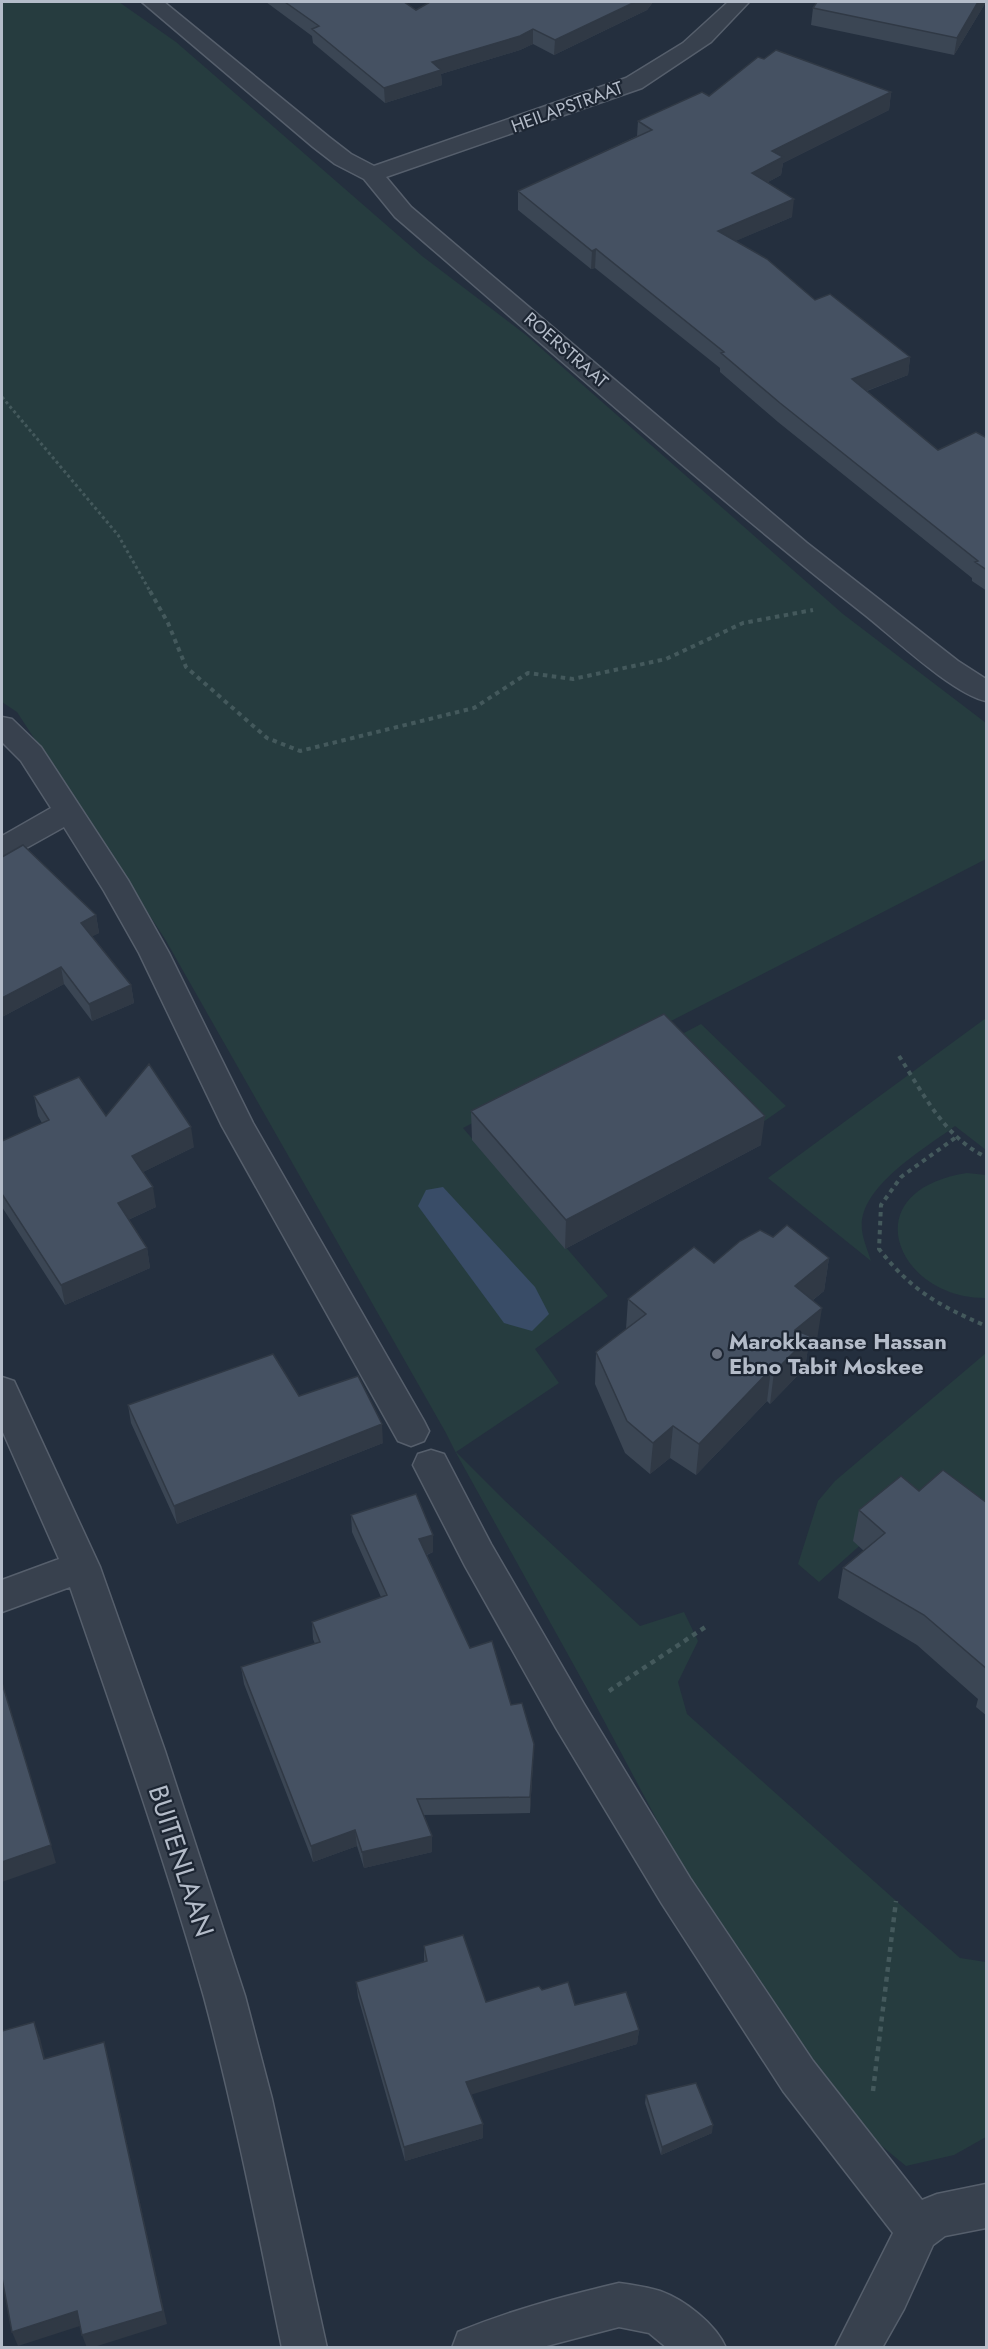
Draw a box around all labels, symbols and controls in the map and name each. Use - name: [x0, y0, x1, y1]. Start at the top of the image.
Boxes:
- street label: HEILAPSTRAAT: [507, 75, 627, 139]
- street label: ROERSTRAAT: [518, 306, 614, 394]
- place label: Marokkaanse Hassan Ebno Tabit Moskee: [729, 1325, 947, 1382]
- marker: Marokkaanse Hassan Ebno Tabit Moskee: [710, 1347, 724, 1361]
- street label: BUITENLAAN: [139, 1780, 224, 1942]

